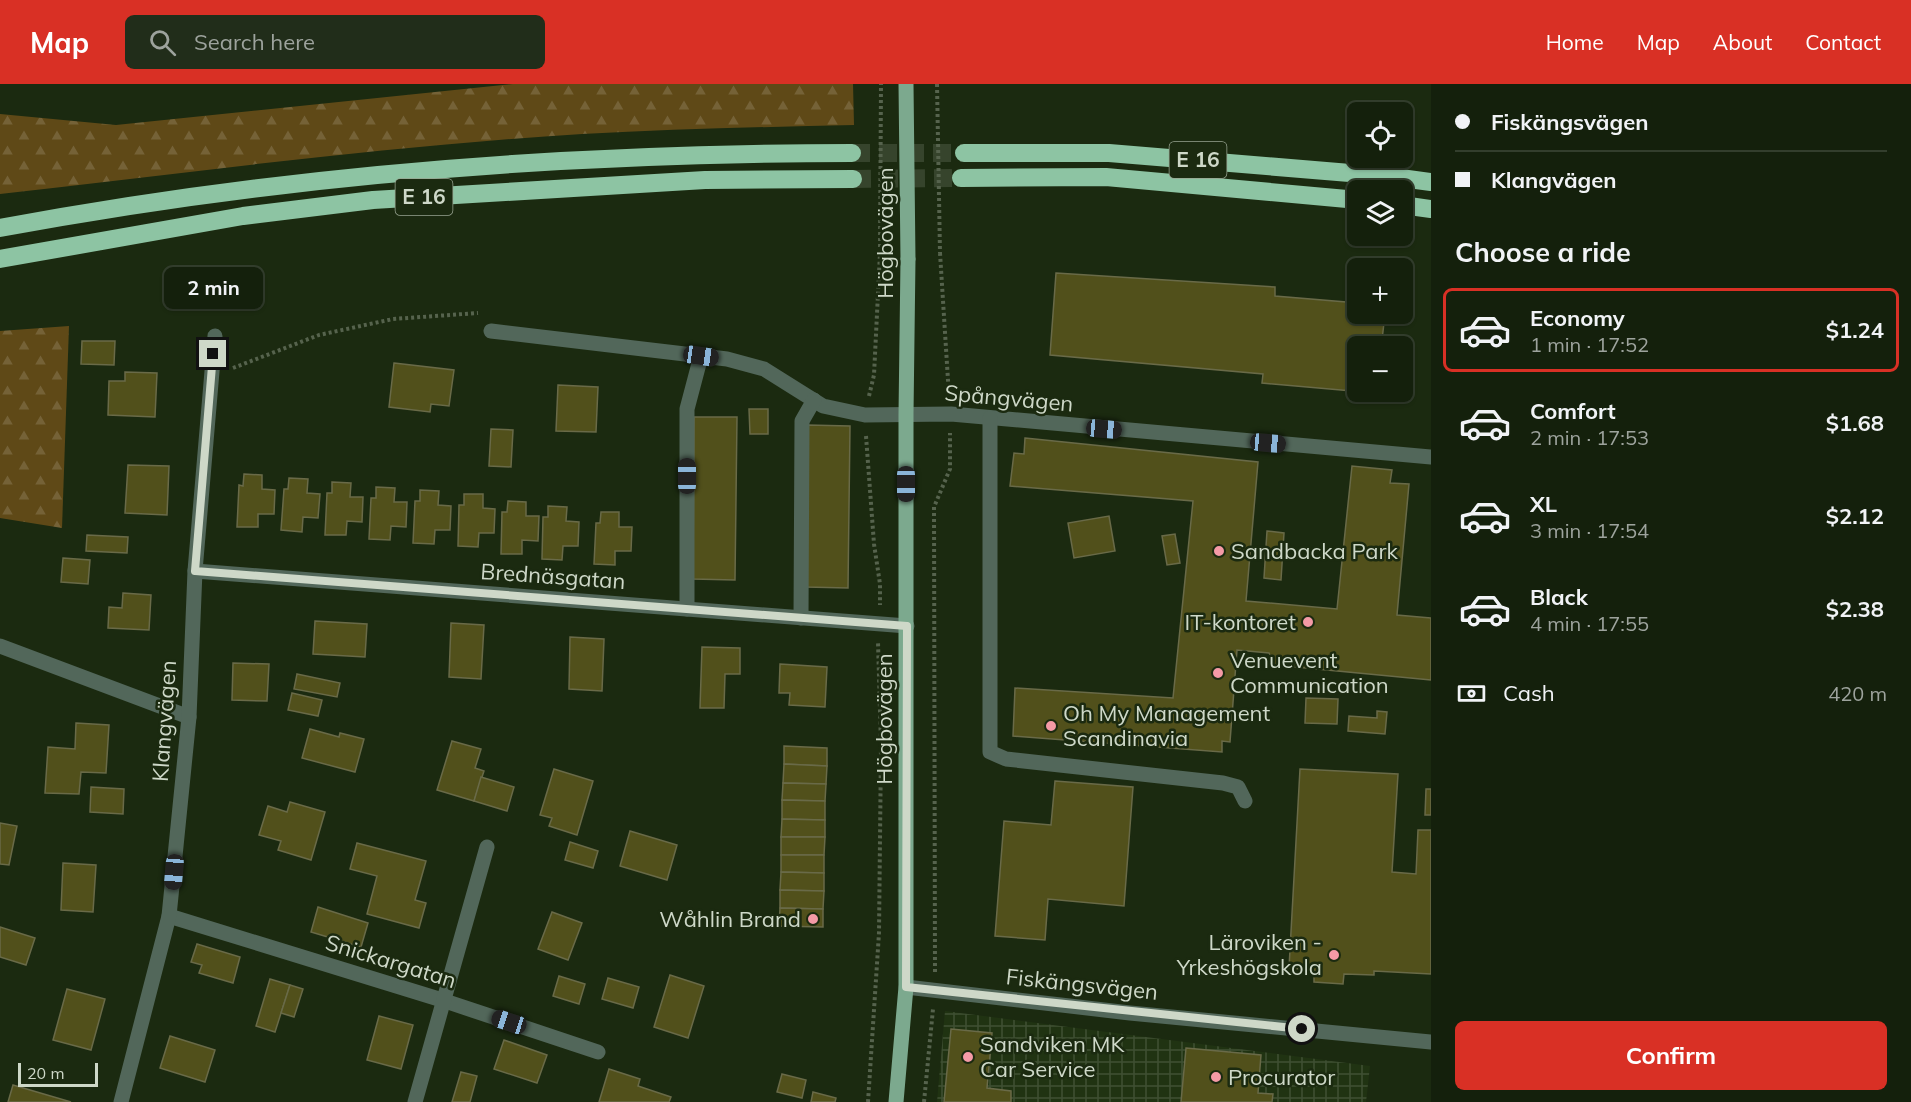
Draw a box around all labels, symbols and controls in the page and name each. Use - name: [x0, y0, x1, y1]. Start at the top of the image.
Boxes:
- search box: [125, 15, 545, 69]
- text: Map: [30, 25, 89, 60]
- icon: search: [146, 26, 179, 59]
- text: Search here: [194, 28, 315, 56]
- text: Home: [1546, 29, 1604, 55]
- text: Map: [1637, 29, 1680, 55]
- text: About: [1713, 29, 1772, 55]
- text: Contact: [1805, 29, 1881, 55]
- map controls: [1347, 102, 1413, 402]
- button: locate: [1347, 102, 1413, 168]
- text: Fiskängsvägen: [1491, 108, 1649, 136]
- road number: E 16: [1170, 142, 1226, 178]
- text: Klangvägen: [1491, 166, 1617, 194]
- street label: Högbovägen: [871, 167, 899, 299]
- road number: E 16: [396, 179, 452, 215]
- button: layers: [1347, 180, 1413, 246]
- text: Choose a ride: [1455, 235, 1631, 269]
- button: +: [1347, 258, 1413, 324]
- callout: 2 min: [164, 267, 262, 309]
- text: 2 min: [187, 275, 240, 300]
- icon: car: [1458, 303, 1512, 357]
- text: Economy: [1530, 304, 1625, 332]
- text: $1.24: [1826, 316, 1884, 344]
- text: 1 min · 17:52: [1530, 332, 1649, 357]
- button: −: [1347, 336, 1413, 402]
- route end: [199, 340, 226, 367]
- car: [682, 345, 720, 367]
- street label: Spångvägen: [943, 378, 1075, 418]
- icon: car: [1458, 396, 1512, 450]
- text: Comfort: [1530, 397, 1616, 425]
- text: $1.68: [1826, 409, 1884, 437]
- car: [1085, 418, 1123, 440]
- text: 2 min · 17:53: [1530, 425, 1649, 450]
- car: [1249, 432, 1287, 454]
- car: [678, 458, 696, 494]
- car: [897, 466, 915, 502]
- icon: car: [1458, 489, 1512, 543]
- text: XL: [1530, 490, 1557, 518]
- text: $2.12: [1826, 502, 1884, 530]
- text: 3 min · 17:54: [1530, 518, 1649, 543]
- place label: Sandbacka Park: [1231, 537, 1398, 565]
- marker: Sandbacka Park: [1212, 544, 1226, 558]
- street label: Brednäsgatan: [480, 557, 626, 595]
- icon: car: [1458, 582, 1512, 636]
- text: Black: [1530, 583, 1588, 611]
- text: $2.38: [1826, 595, 1884, 623]
- place label: IT-kontoret: [1184, 608, 1296, 636]
- text: 4 min · 17:55: [1530, 611, 1649, 636]
- marker: IT-kontoret: [1301, 615, 1315, 629]
- place label: Venuevent Communication: [1230, 646, 1389, 699]
- street label: Högbovägen: [870, 653, 898, 785]
- street label: Klangvägen: [146, 659, 182, 783]
- marker: Venuevent Communication: [1211, 666, 1225, 680]
- icon: cash: [1455, 677, 1488, 710]
- text: Cash: [1503, 679, 1555, 707]
- text: 420 m: [1828, 681, 1887, 706]
- place label: Oh My Management Scandinavia: [1063, 699, 1270, 752]
- marker: Oh My Management Scandinavia: [1044, 719, 1058, 733]
- car: [163, 853, 185, 891]
- place label: Wåhlin Brand: [659, 905, 801, 933]
- marker: Wåhlin Brand: [806, 912, 820, 926]
- street label: Snickargatan: [322, 928, 460, 994]
- place label: Läroviken - Yrkeshögskola: [1176, 928, 1322, 981]
- marker: Läroviken - Yrkeshögskola: [1327, 948, 1341, 962]
- street label: Fiskängsvägen: [1005, 962, 1159, 1006]
- car: [489, 1008, 529, 1036]
- route start: [1288, 1015, 1315, 1042]
- button: Confirm: [1455, 1021, 1887, 1090]
- place label: Sandviken MK Car Service: [980, 1030, 1125, 1083]
- marker: Sandviken MK Car Service: [961, 1050, 975, 1064]
- scale bar: [18, 1060, 98, 1088]
- text: 20 m: [27, 1063, 64, 1083]
- place label: Procurator: [1228, 1063, 1335, 1091]
- marker: Procurator: [1209, 1070, 1223, 1084]

